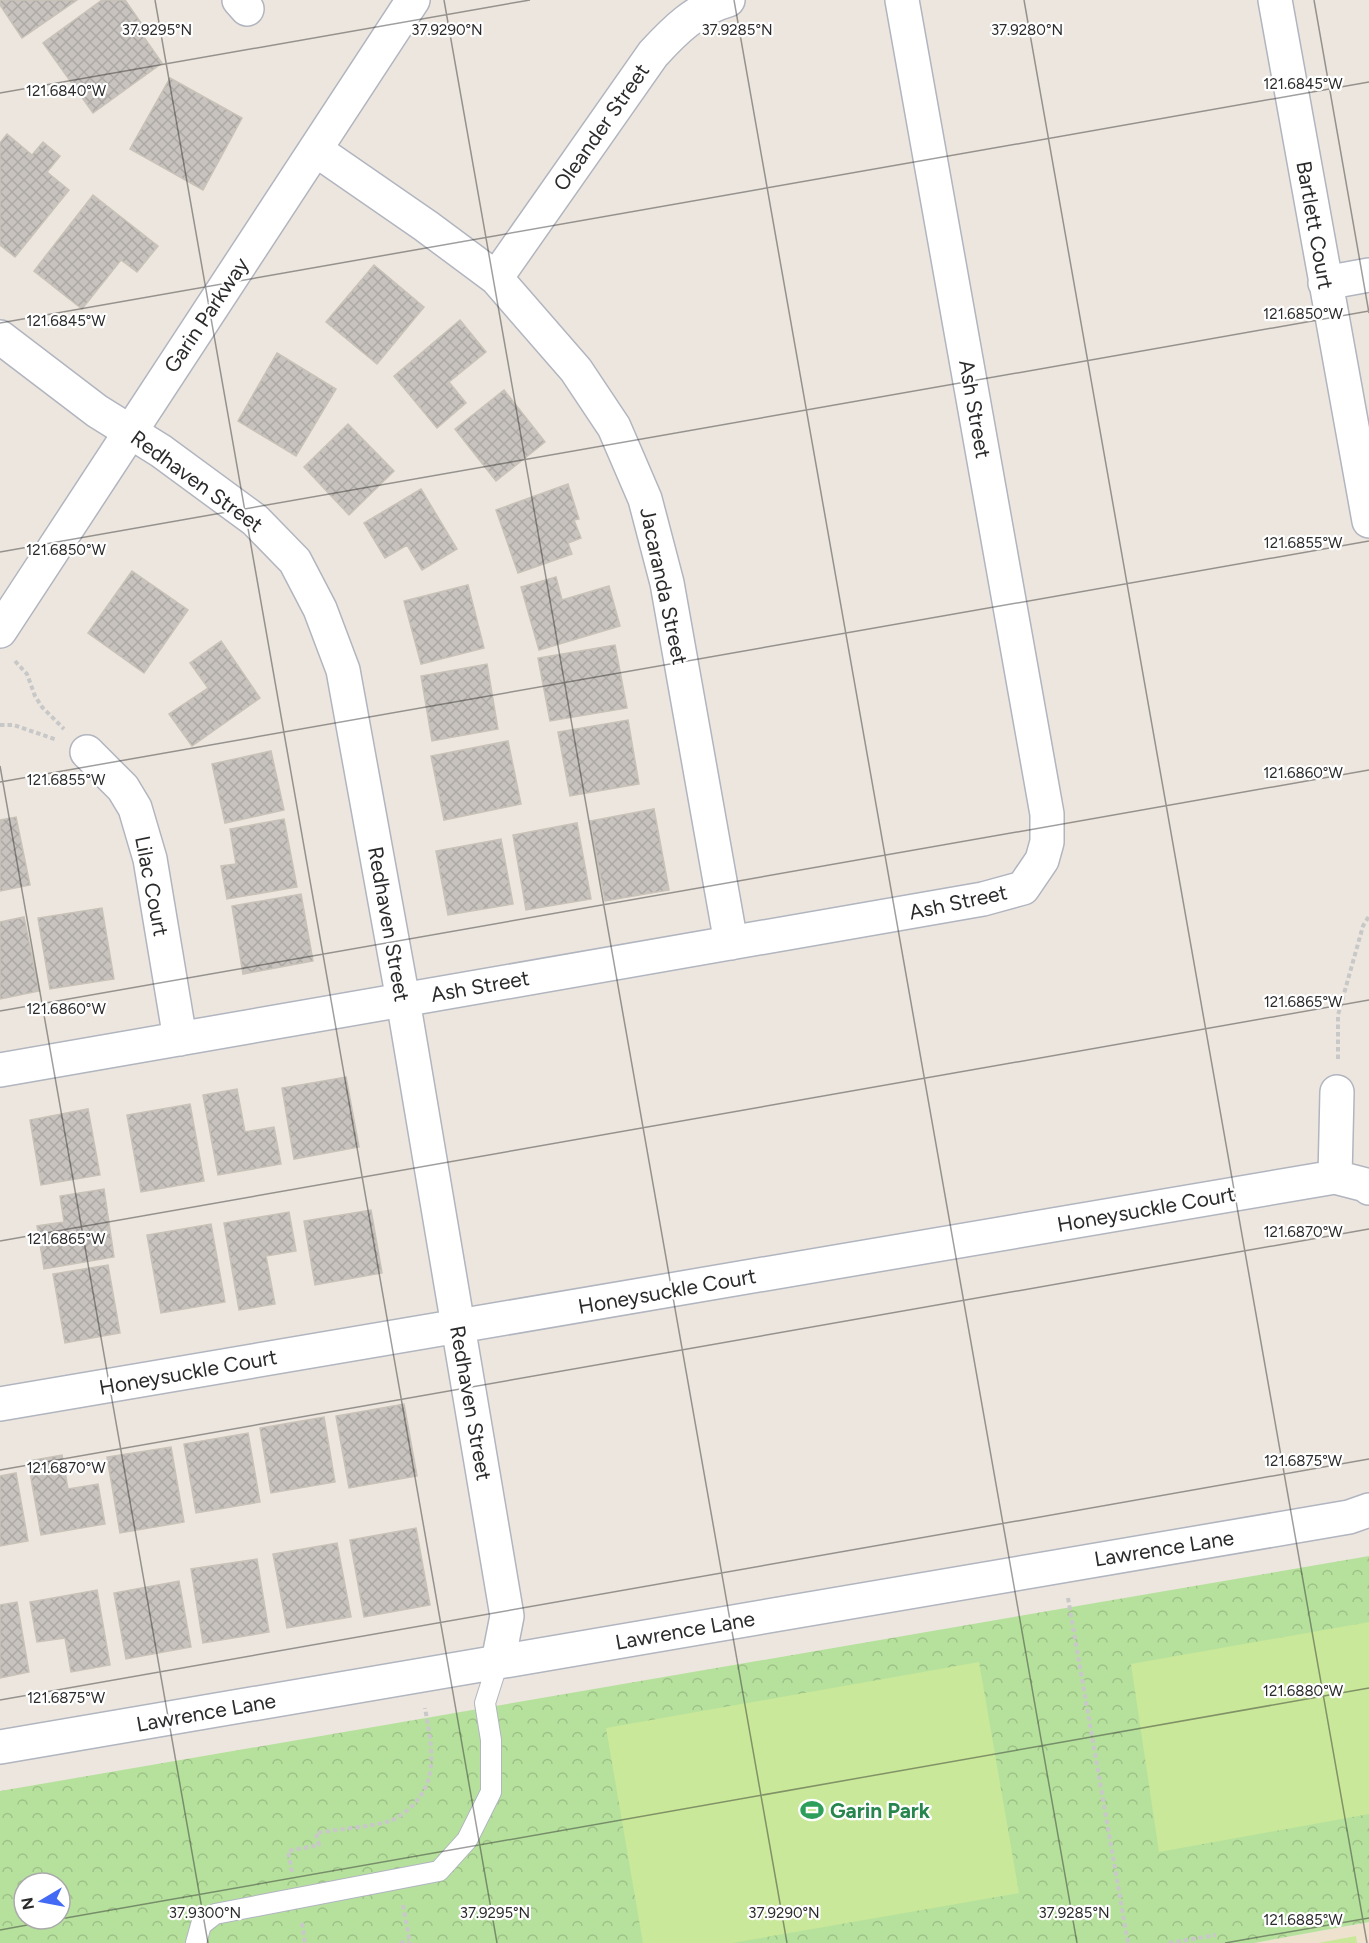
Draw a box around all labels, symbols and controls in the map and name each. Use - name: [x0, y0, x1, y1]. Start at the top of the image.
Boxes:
- text: 37.9295°N: [122, 21, 192, 39]
- text: 37.9290°N: [411, 21, 483, 39]
- text: 37.9285°N: [701, 21, 773, 39]
- text: 37.9280°N: [991, 21, 1063, 39]
- street label: Oleander Street: [548, 58, 654, 195]
- text: 121.6845°W: [1263, 75, 1343, 93]
- text: 121.6840°W: [26, 82, 107, 100]
- street label: Bartlett Court: [1291, 159, 1339, 291]
- street label: Garin Parkway: [158, 253, 254, 377]
- text: 121.6850°W: [1263, 305, 1343, 323]
- text: 121.6845°W: [26, 312, 106, 330]
- street label: Ash Street: [954, 358, 996, 460]
- street label: Redhaven Street: [126, 425, 268, 537]
- street label: Jacaranda Street: [635, 505, 693, 667]
- text: 121.6855°W: [1264, 534, 1343, 552]
- text: 121.6850°W: [26, 541, 106, 559]
- text: 121.6860°W: [1263, 764, 1343, 782]
- text: 121.6855°W: [27, 771, 106, 789]
- street label: Lilac Court: [130, 834, 174, 938]
- street label: Redhaven Street: [363, 844, 415, 1004]
- street label: Ash Street: [907, 879, 1009, 925]
- street label: Ash Street: [429, 965, 531, 1007]
- text: 121.6865°W: [1264, 993, 1343, 1011]
- text: 121.6860°W: [26, 1000, 106, 1018]
- street label: Honeysuckle Court: [1055, 1181, 1237, 1237]
- text: 121.6870°W: [1263, 1223, 1343, 1241]
- text: 121.6865°W: [27, 1230, 106, 1248]
- street label: Honeysuckle Court: [576, 1263, 758, 1319]
- street label: Redhaven Street: [445, 1323, 497, 1483]
- street label: Honeysuckle Court: [97, 1344, 279, 1400]
- text: 121.6875°W: [1264, 1452, 1343, 1470]
- text: 121.6870°W: [26, 1459, 106, 1477]
- street label: Lawrence Lane: [1092, 1525, 1236, 1571]
- street label: Lawrence Lane: [613, 1605, 757, 1655]
- text: 121.6880°W: [1263, 1682, 1344, 1700]
- street label: Lawrence Lane: [134, 1687, 278, 1737]
- text: 121.6875°W: [27, 1689, 106, 1707]
- sports icon: Garin Park: [799, 1797, 825, 1823]
- place label: Garin Park: [830, 1798, 931, 1823]
- north arrow: [12, 1871, 72, 1931]
- text: N: [17, 1896, 38, 1911]
- text: 37.9300°N: [169, 1904, 241, 1922]
- text: 37.9295°N: [460, 1904, 530, 1922]
- text: 37.9290°N: [748, 1904, 820, 1922]
- text: 37.9285°N: [1038, 1904, 1110, 1922]
- text: 121.6885°W: [1263, 1911, 1343, 1929]

